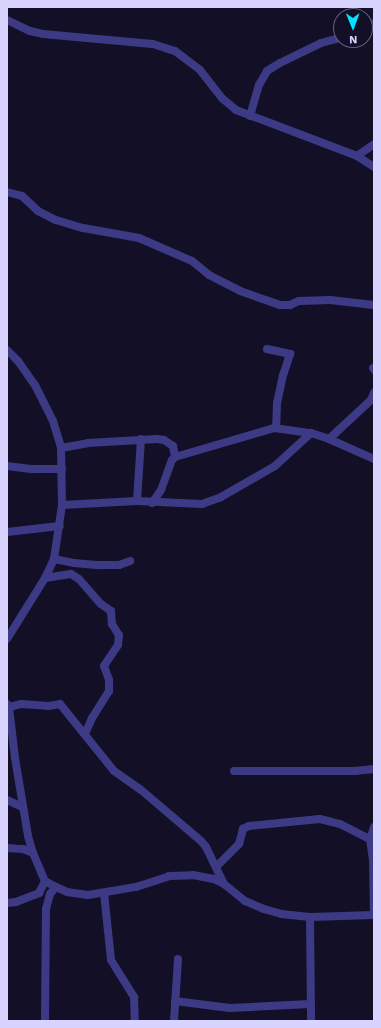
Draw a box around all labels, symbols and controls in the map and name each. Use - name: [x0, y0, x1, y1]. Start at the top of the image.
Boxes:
- north arrow: [333, 8, 373, 48]
- text: N: [349, 33, 357, 46]

